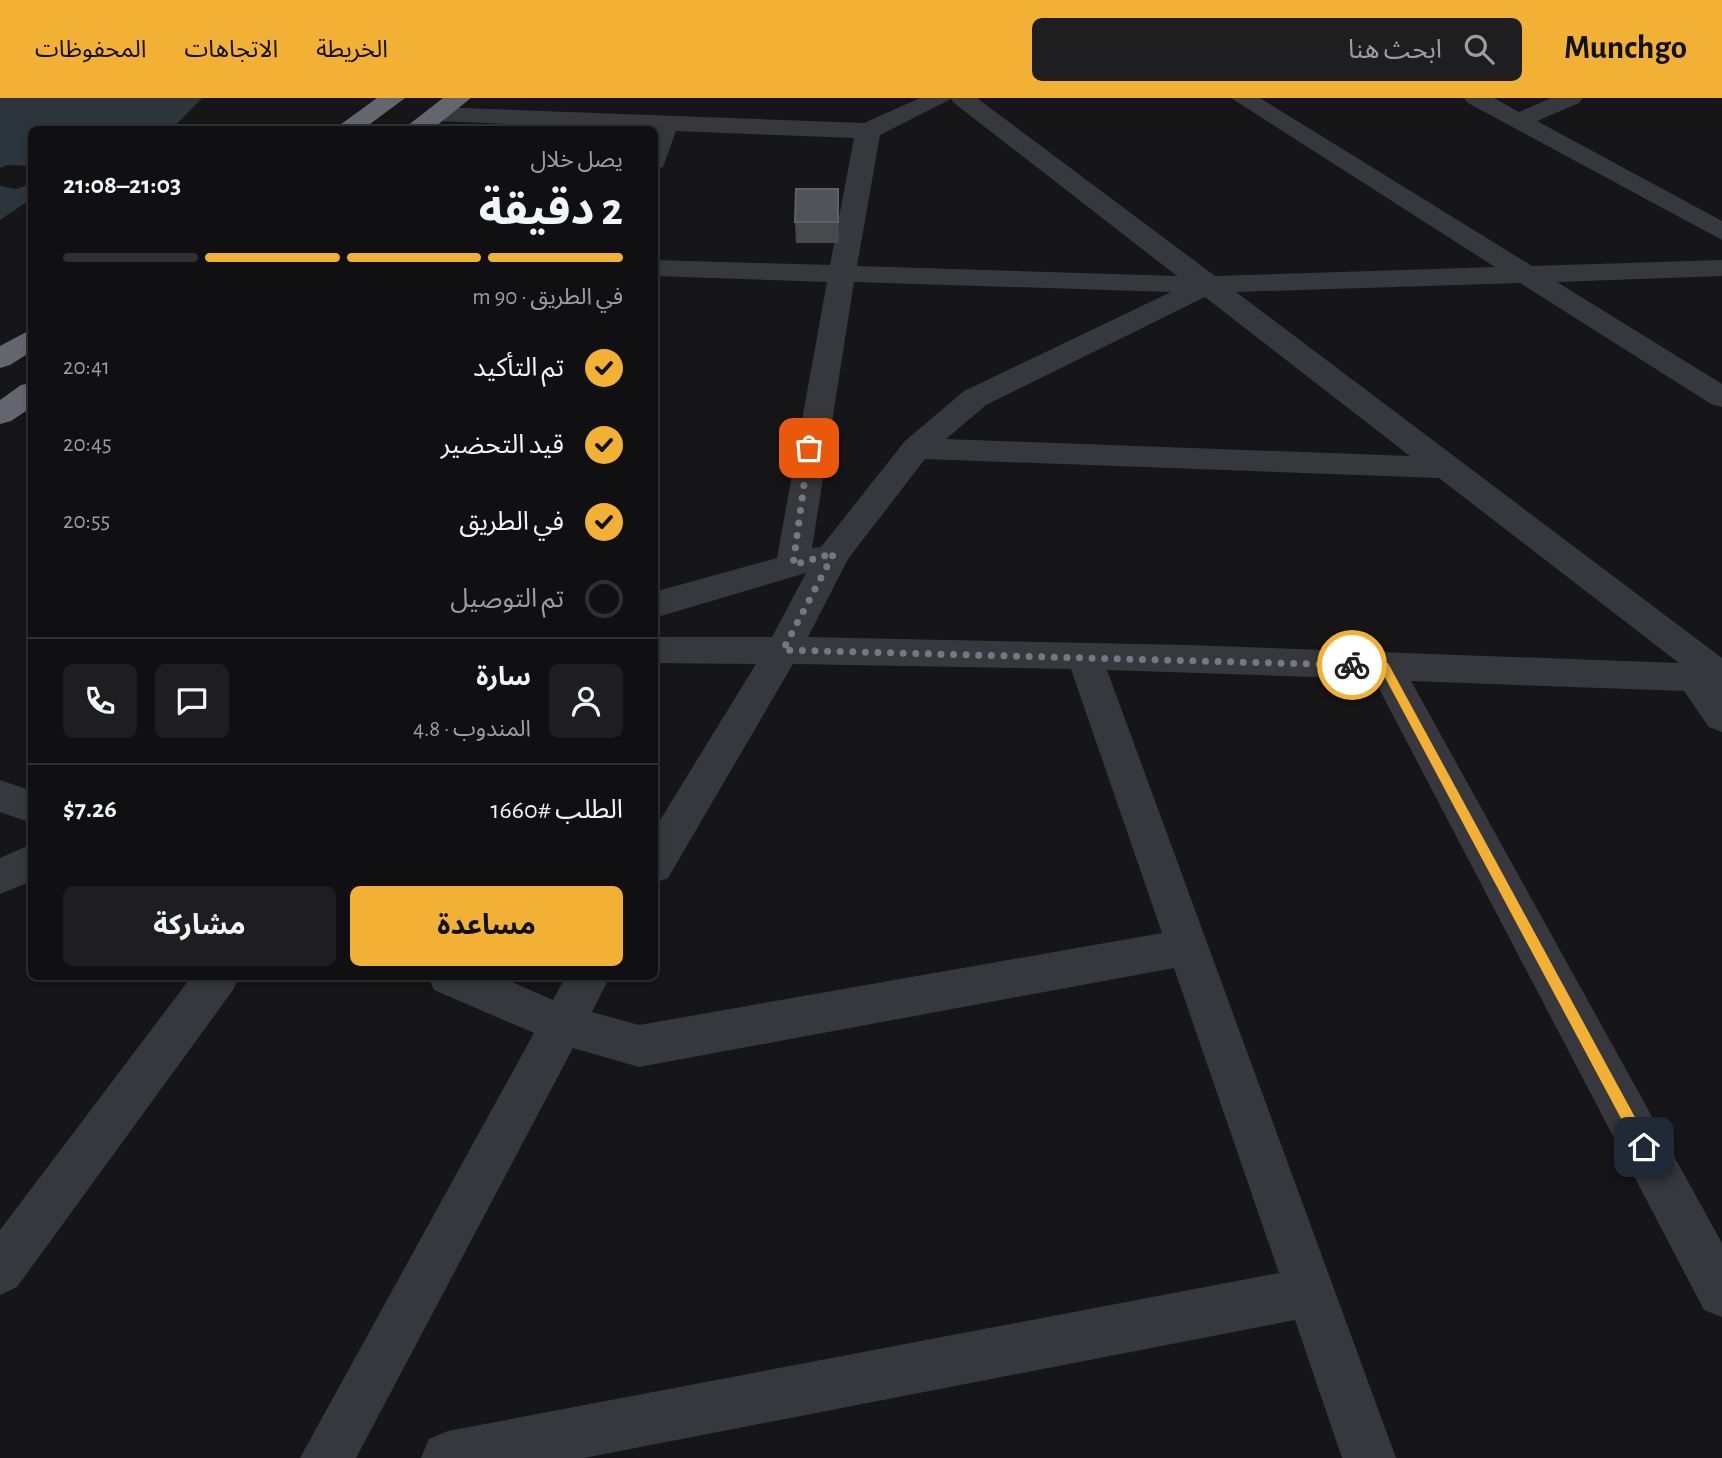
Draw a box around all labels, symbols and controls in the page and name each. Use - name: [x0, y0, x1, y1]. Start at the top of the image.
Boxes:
- search box: [1032, 18, 1522, 81]
- icon: search: [1460, 30, 1498, 68]
- text: Munchgo: [1564, 32, 1687, 65]
- text: ابحث هنا: [1348, 37, 1442, 63]
- text: المحفوظات: [35, 38, 146, 62]
- text: الاتجاهات: [184, 38, 278, 62]
- text: الخريطة: [316, 38, 388, 62]
- text: يصل خلال: [530, 149, 623, 172]
- text: 21:03–21:08: [63, 172, 181, 198]
- text: 2 دقيقة: [479, 187, 623, 233]
- text: في الطريق · 90 m: [472, 286, 623, 309]
- icon: check: [585, 349, 623, 387]
- text: تم التأكيد: [473, 355, 564, 381]
- text: 20:41: [63, 356, 110, 379]
- pin: [779, 418, 839, 478]
- icon: check: [585, 426, 623, 464]
- icon: bag: [790, 429, 828, 467]
- text: قيد التحضير: [441, 432, 564, 458]
- text: 20:45: [63, 433, 112, 456]
- icon: check: [585, 503, 623, 541]
- text: في الطريق: [459, 509, 564, 535]
- text: 20:55: [63, 510, 110, 533]
- text: تم التوصيل: [450, 586, 564, 612]
- courier: [1317, 630, 1387, 700]
- icon: bike: [1333, 646, 1371, 684]
- button: phone: [63, 664, 137, 738]
- button: chat: [155, 664, 229, 738]
- text: سارة: [476, 664, 531, 690]
- button: person: [549, 664, 623, 738]
- text: المندوب · 4.8: [413, 718, 531, 741]
- text: $7.26: [63, 796, 117, 822]
- text: الطلب #1660: [491, 797, 623, 823]
- button: مشاركة: [63, 886, 336, 966]
- button: مساعدة: [350, 886, 623, 966]
- pin: [1614, 1117, 1674, 1177]
- icon: home: [1625, 1128, 1663, 1166]

